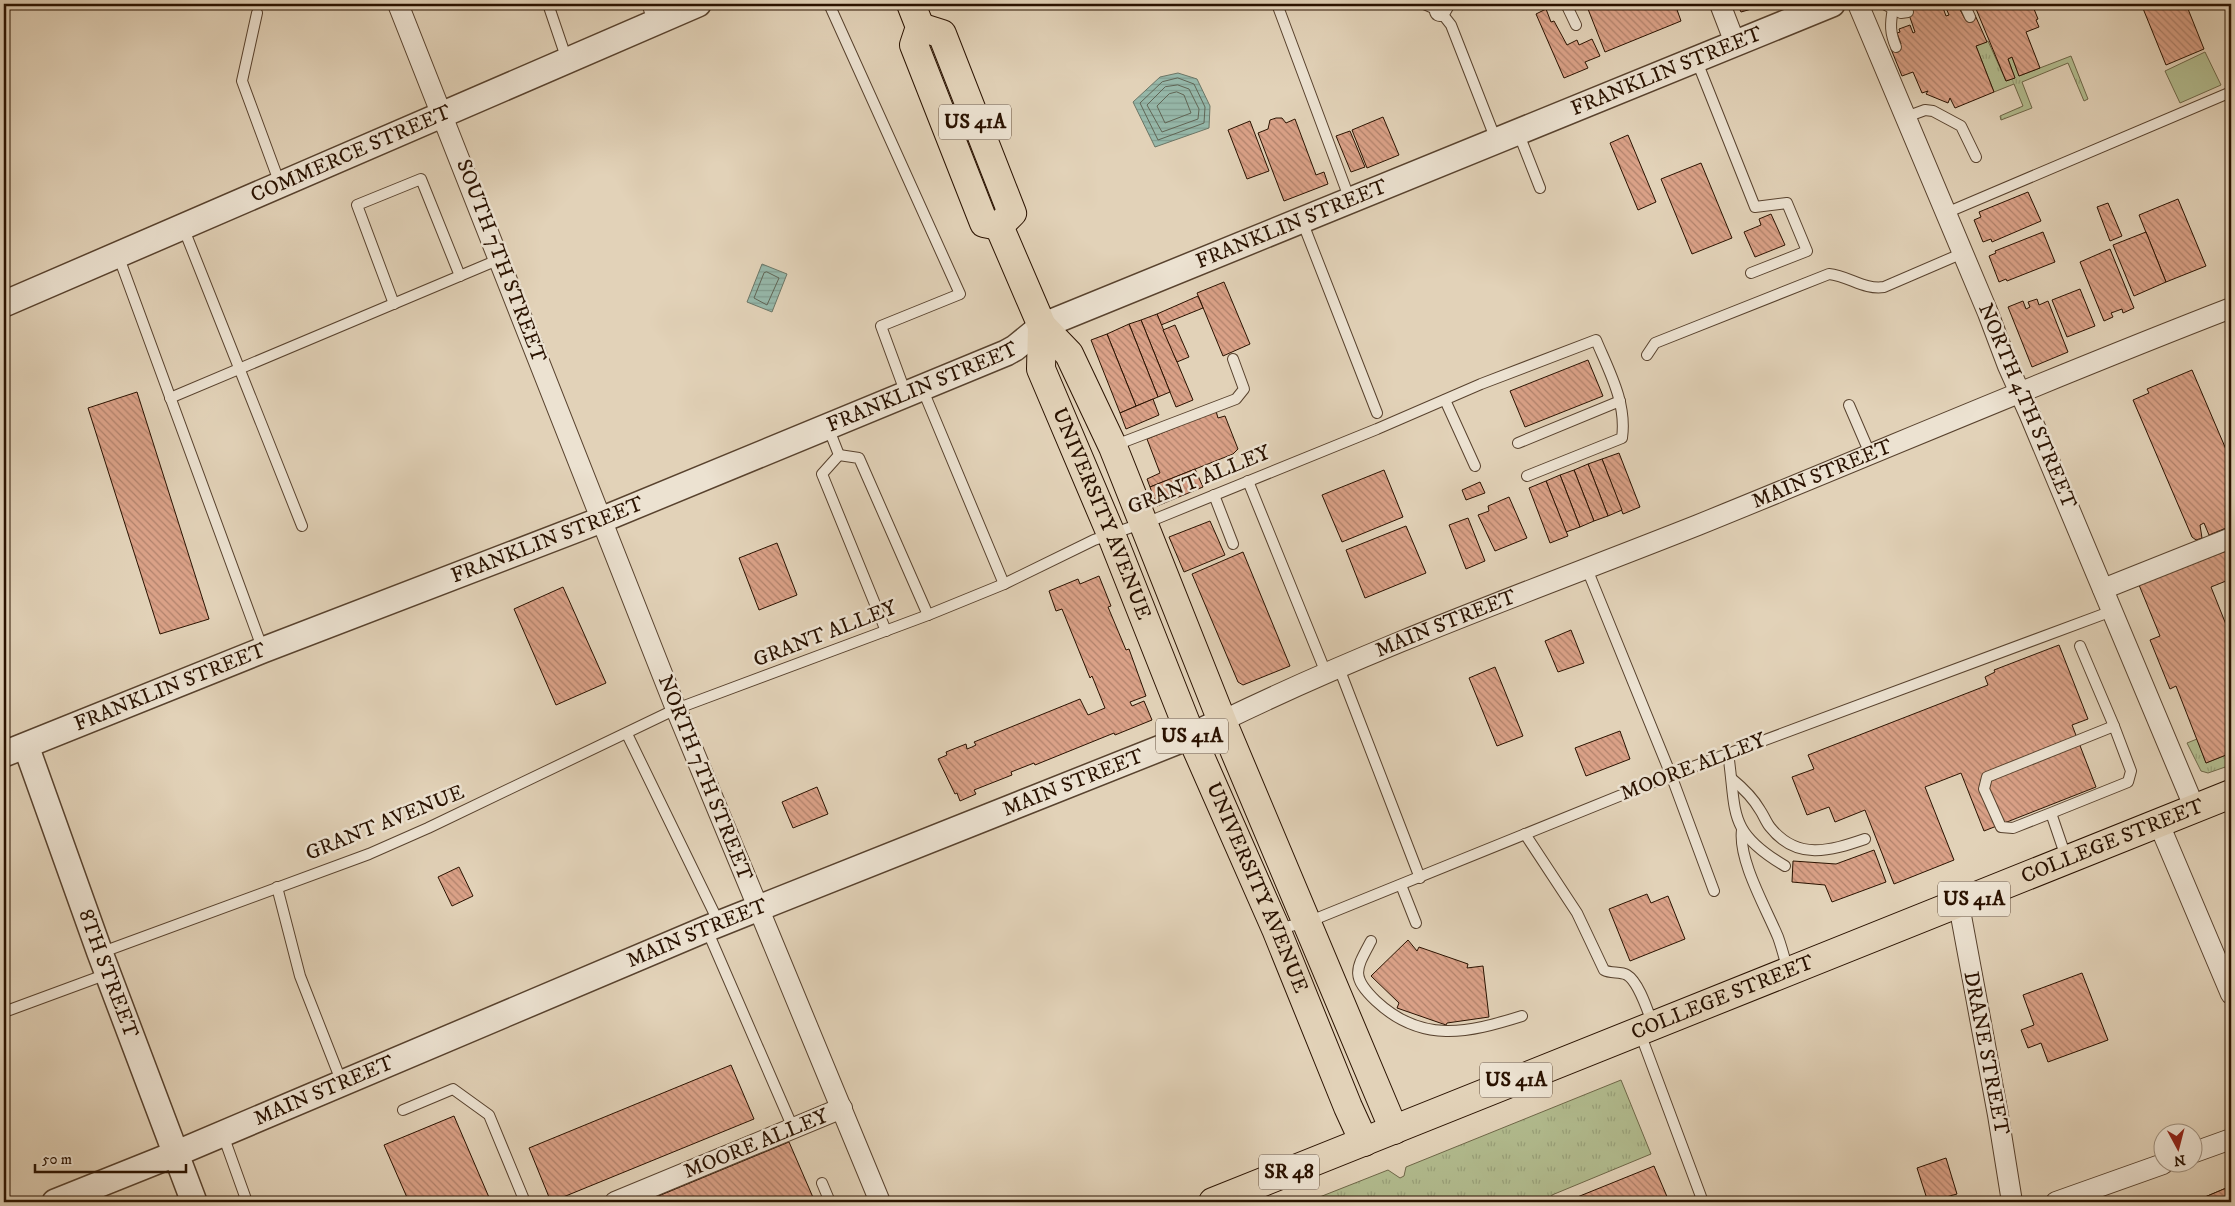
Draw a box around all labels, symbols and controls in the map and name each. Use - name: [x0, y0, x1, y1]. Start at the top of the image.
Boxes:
- street label: FRANKLIN STREET: [1567, 21, 1766, 122]
- street label: COMMERCE STREET: [247, 99, 455, 209]
- road number: US 41A: [939, 104, 1011, 140]
- street label: SOUTH 7TH STREET: [450, 156, 552, 366]
- street label: FRANKLIN STREET: [1192, 174, 1391, 275]
- street label: NORTH 4TH STREET: [1972, 299, 2082, 513]
- street label: FRANKLIN STREET: [823, 336, 1023, 438]
- street label: UNIVERSITY AVENUE: [1046, 404, 1157, 624]
- street label: MAIN STREET: [1748, 434, 1896, 515]
- street label: GRANT ALLEY: [1124, 439, 1275, 520]
- street label: FRANKLIN STREET: [448, 491, 648, 589]
- street label: MAIN STREET: [1371, 584, 1520, 664]
- street label: GRANT ALLEY: [750, 594, 901, 673]
- street label: FRANKLIN STREET: [70, 637, 270, 737]
- street label: NORTH 7TH STREET: [652, 671, 758, 885]
- road number: US 41A: [1156, 718, 1228, 754]
- street label: MOORE ALLEY: [1617, 727, 1770, 807]
- street label: MAIN STREET: [999, 743, 1147, 823]
- street label: UNIVERSITY AVENUE: [1200, 778, 1314, 997]
- street label: GRANT AVENUE: [302, 779, 468, 867]
- street label: COLLEGE STREET: [2017, 793, 2208, 890]
- road number: US 41A: [1938, 882, 2010, 916]
- street label: MAIN STREET: [623, 893, 771, 974]
- street label: 8TH STREET: [72, 906, 144, 1042]
- street label: COLLEGE STREET: [1628, 949, 1818, 1046]
- street label: DRANE STREET: [1957, 969, 2015, 1137]
- street label: MAIN STREET: [250, 1050, 398, 1132]
- road number: US 41A: [1480, 1062, 1552, 1098]
- street label: MOORE ALLEY: [680, 1103, 833, 1185]
- north arrow: [2152, 1124, 2202, 1174]
- scale bar: [35, 1141, 186, 1173]
- text: 50 m: [42, 1150, 72, 1169]
- text: N: [2172, 1150, 2186, 1170]
- road number: SR 48: [1259, 1154, 1319, 1190]

